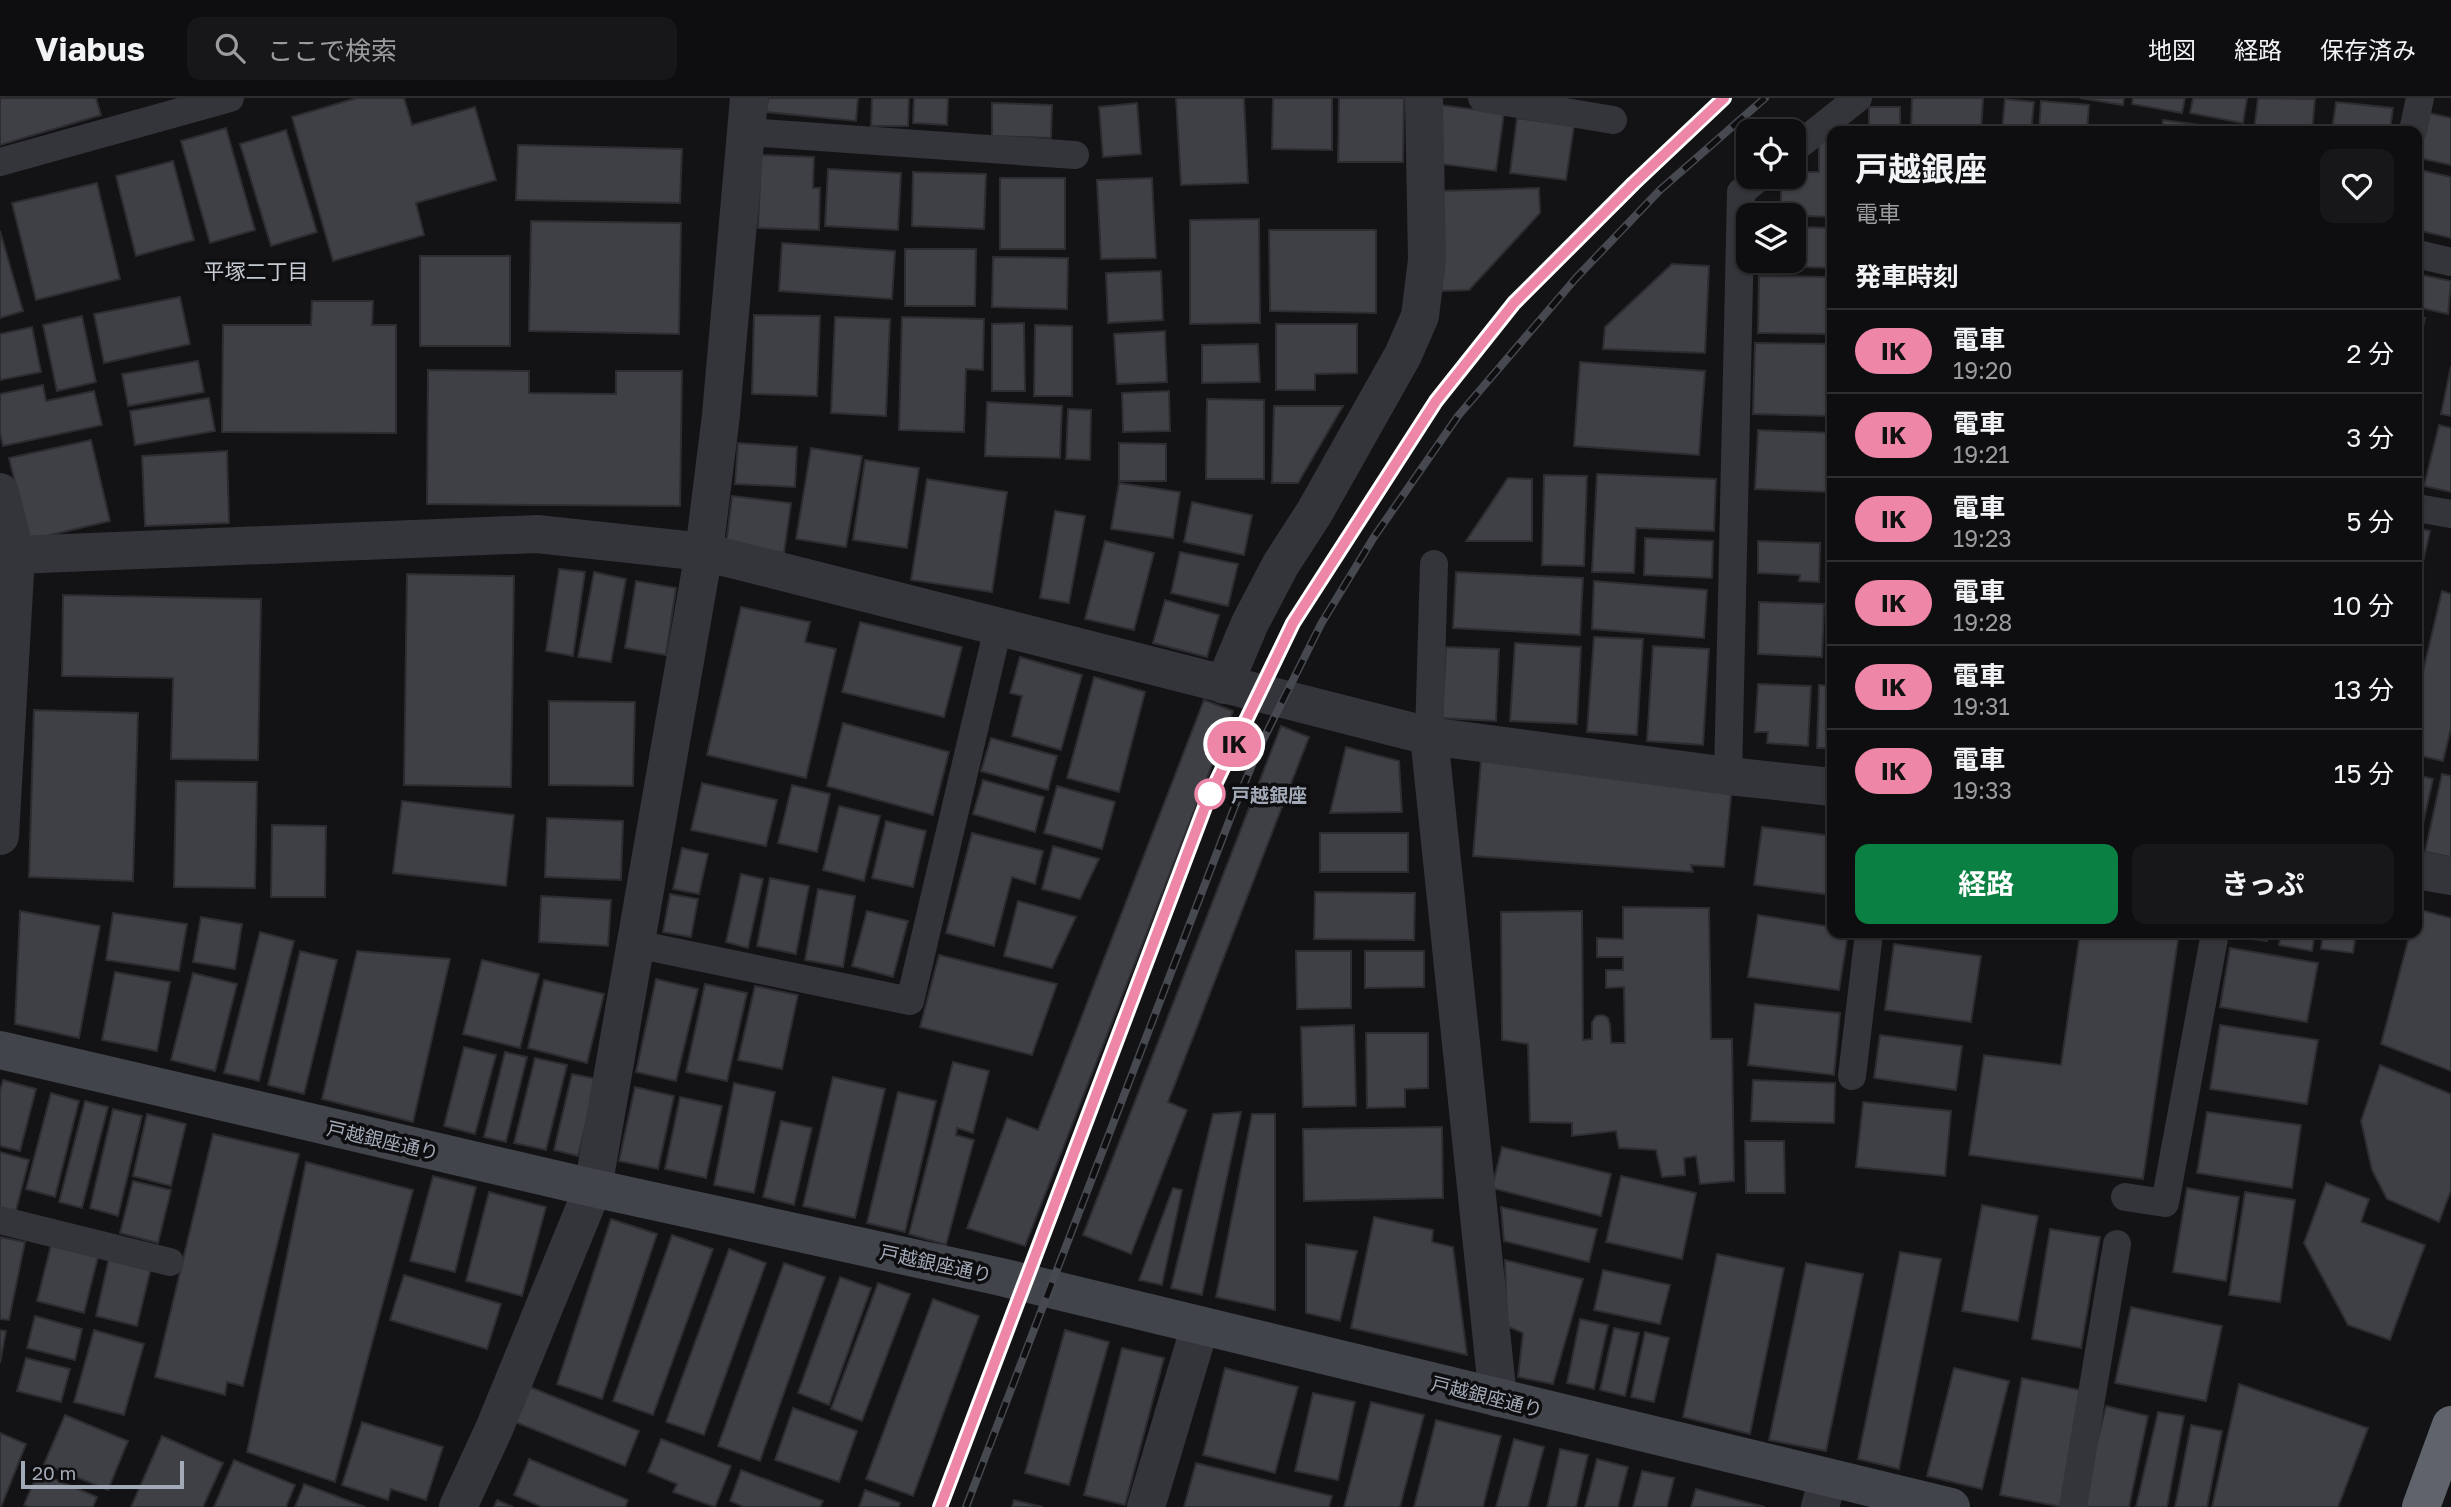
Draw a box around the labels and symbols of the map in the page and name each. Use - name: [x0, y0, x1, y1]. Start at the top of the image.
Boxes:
- district label: 平塚二丁目: [204, 258, 309, 284]
- line badge: IK: [1202, 721, 1266, 767]
- marker: 戸越銀座: [1195, 779, 1225, 809]
- place label: 戸越銀座: [1231, 783, 1307, 806]
- street label: 戸越銀座通り: [325, 1116, 441, 1164]
- street label: 戸越銀座通り: [878, 1240, 994, 1286]
- street label: 戸越銀座通り: [1429, 1371, 1545, 1421]
- scale bar: [21, 1458, 184, 1490]

